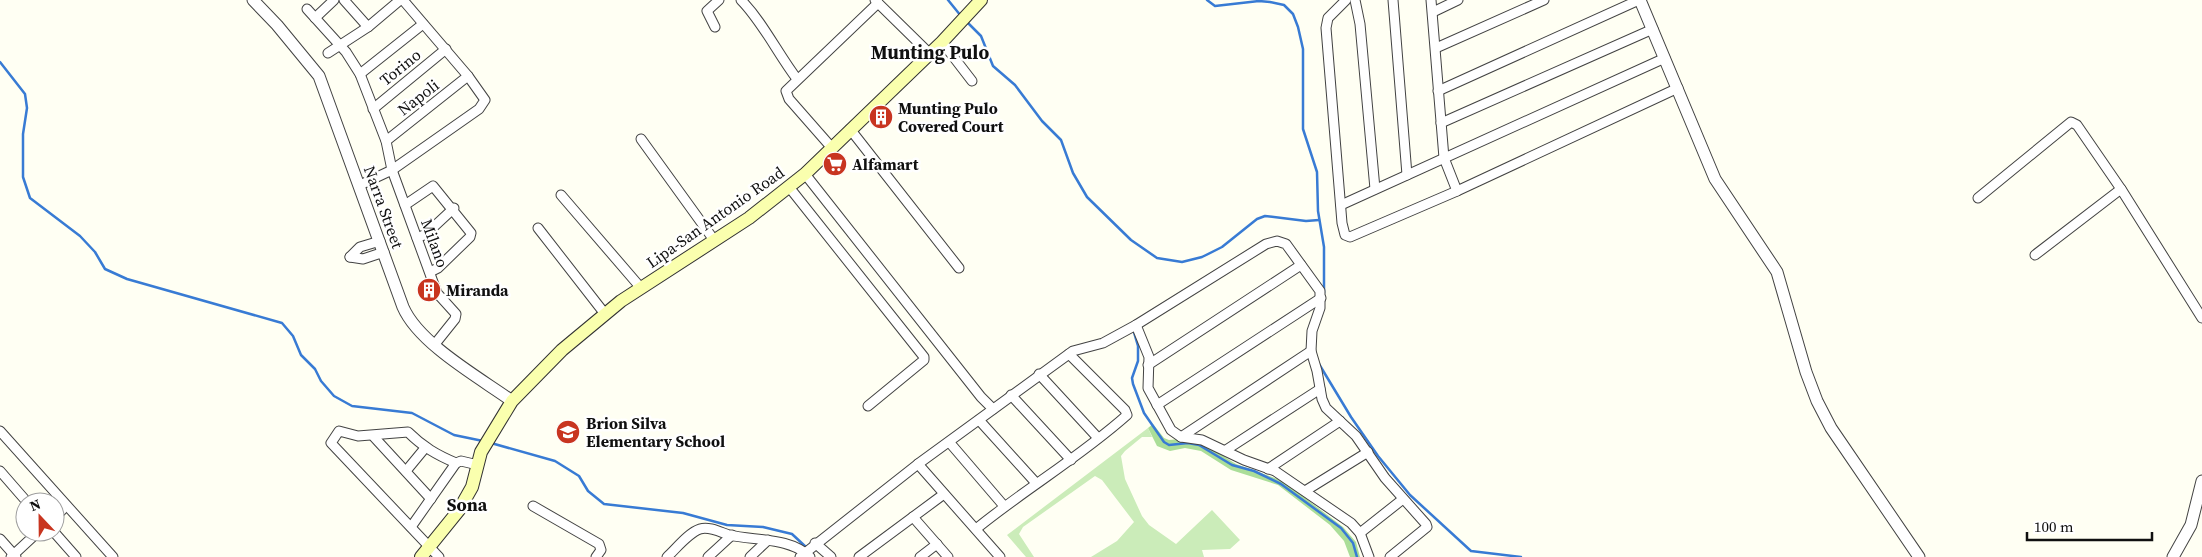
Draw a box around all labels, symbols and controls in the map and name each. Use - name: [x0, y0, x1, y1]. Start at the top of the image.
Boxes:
- district label: Munting Pulo: [871, 39, 989, 65]
- street label: Torino: [375, 43, 425, 90]
- street label: Napoli: [393, 74, 443, 120]
- place label: Munting Pulo Covered Court: [898, 97, 1004, 137]
- building icon: Munting Pulo Covered Court: [868, 104, 894, 130]
- supermarket icon: Alfamart: [822, 151, 848, 177]
- place label: Alfamart: [852, 153, 919, 175]
- street label: Lipa-San Antonio Road: [642, 161, 788, 273]
- street label: Narra Street: [359, 163, 409, 252]
- street label: Milano: [416, 216, 454, 271]
- building icon: Miranda: [416, 277, 442, 303]
- place label: Miranda: [446, 279, 509, 301]
- place label: Brion Silva Elementary School: [586, 412, 725, 452]
- school or university icon: Brion Silva Elementary School: [555, 419, 581, 445]
- north arrow: [15, 492, 65, 542]
- district label: Sona: [447, 492, 488, 517]
- text: N: [27, 494, 44, 516]
- scale bar: [2027, 510, 2152, 542]
- text: 100 m: [2034, 516, 2074, 537]

